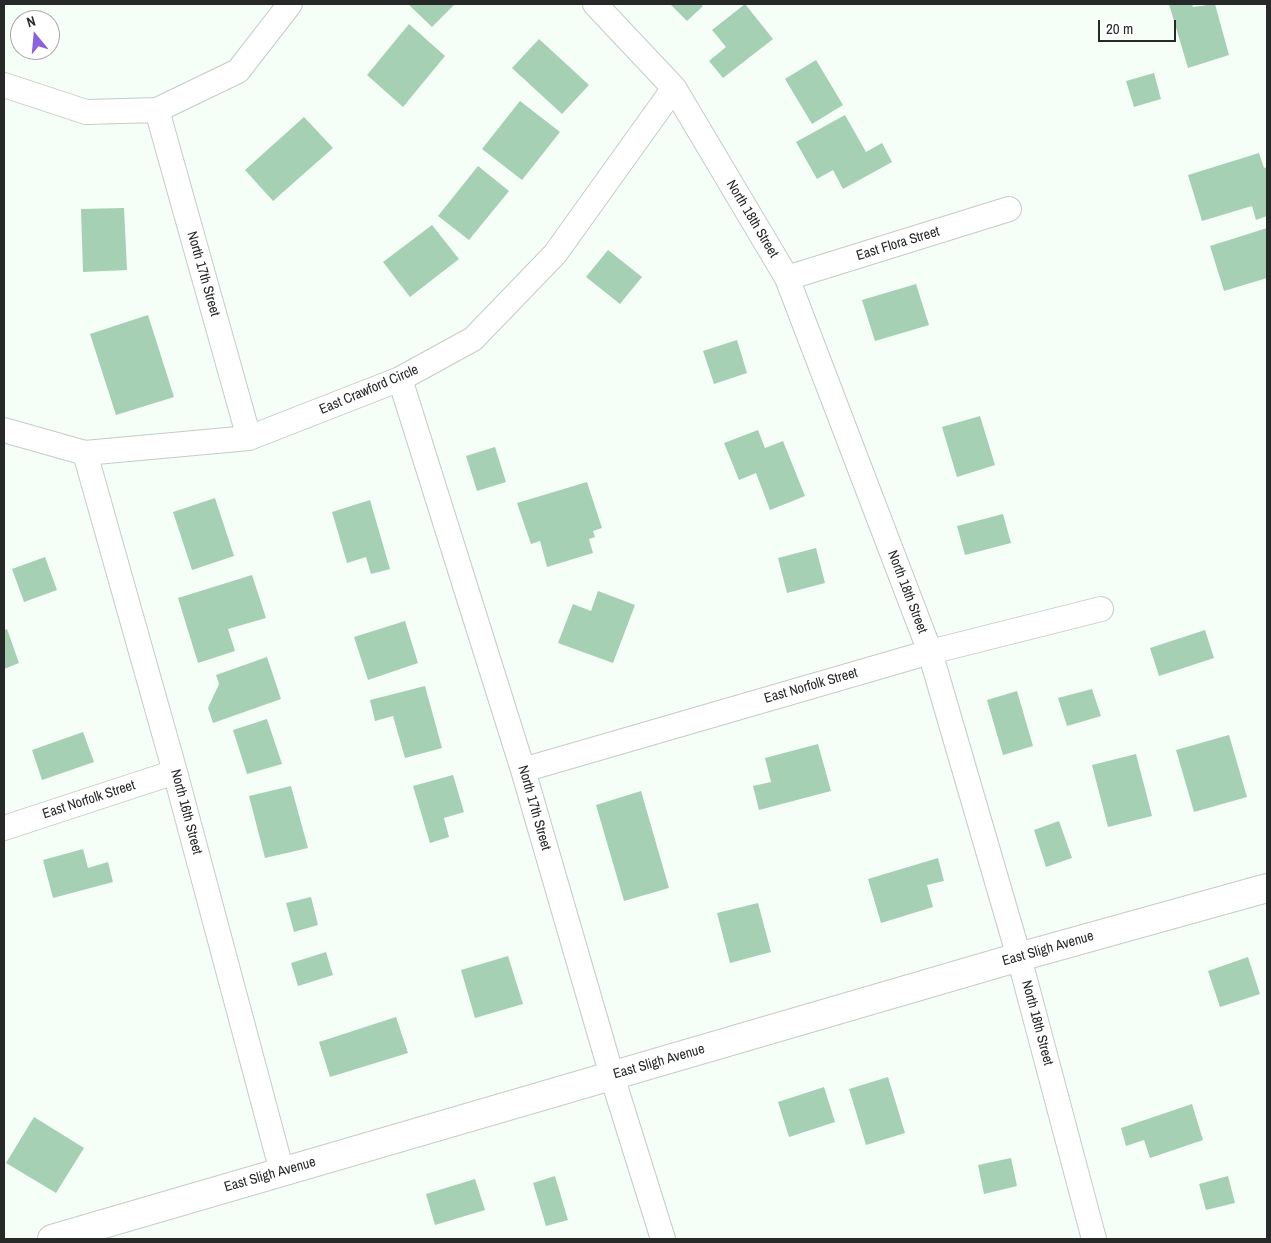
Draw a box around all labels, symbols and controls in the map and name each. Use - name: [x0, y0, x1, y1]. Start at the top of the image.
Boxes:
- north arrow: [10, 10, 60, 60]
- scale bar: [1101, 10, 1178, 42]
- text: N: [24, 12, 37, 31]
- text: 20 m: [1106, 18, 1133, 39]
- street label: North 18th Street: [722, 177, 782, 261]
- street label: East Flora Street: [854, 223, 942, 265]
- street label: North 17th Street: [183, 230, 223, 318]
- street label: East Crawford Circle: [317, 362, 421, 418]
- street label: North 18th Street: [883, 548, 931, 636]
- street label: East Norfolk Street: [762, 665, 860, 707]
- street label: North 17th Street: [514, 764, 554, 852]
- street label: North 16th Street: [167, 768, 205, 856]
- street label: East Norfolk Street: [41, 777, 137, 823]
- street label: East Sligh Avenue: [1000, 928, 1096, 970]
- street label: North 18th Street: [1018, 979, 1056, 1067]
- street label: East Sligh Avenue: [611, 1041, 707, 1083]
- street label: East Sligh Avenue: [222, 1154, 318, 1196]

